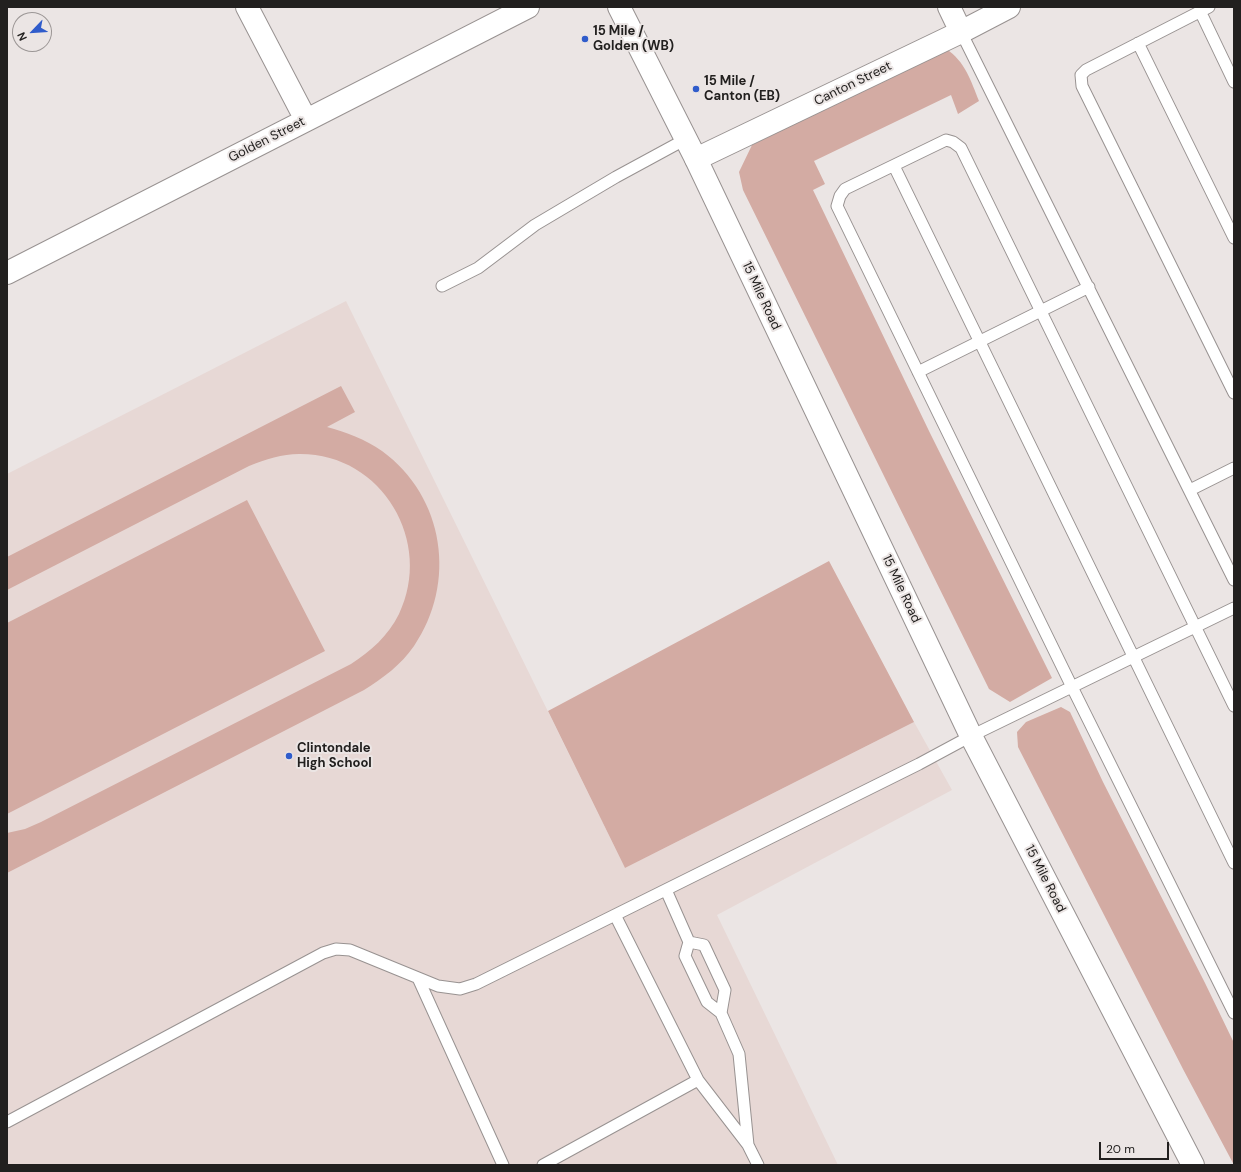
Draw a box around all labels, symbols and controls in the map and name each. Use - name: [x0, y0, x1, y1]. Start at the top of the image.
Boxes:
- north arrow: [12, 12, 52, 52]
- place label: 15 Mile / Golden (WB): [593, 24, 674, 55]
- text: N: [14, 30, 30, 43]
- marker: 15 Mile / Golden (WB): [580, 34, 590, 44]
- street label: Canton Street: [812, 59, 894, 109]
- place label: 15 Mile / Canton (EB): [704, 74, 780, 105]
- marker: 15 Mile / Canton (EB): [691, 84, 701, 94]
- street label: Golden Street: [226, 114, 308, 166]
- street label: 15 Mile Road: [738, 259, 784, 333]
- street label: 15 Mile Road: [878, 552, 924, 626]
- place label: Clintondale High School: [297, 741, 372, 772]
- marker: Clintondale High School: [284, 751, 294, 761]
- street label: 15 Mile Road: [1021, 843, 1069, 915]
- scale bar: [1101, 1134, 1171, 1160]
- text: 20 m: [1106, 1141, 1135, 1157]

